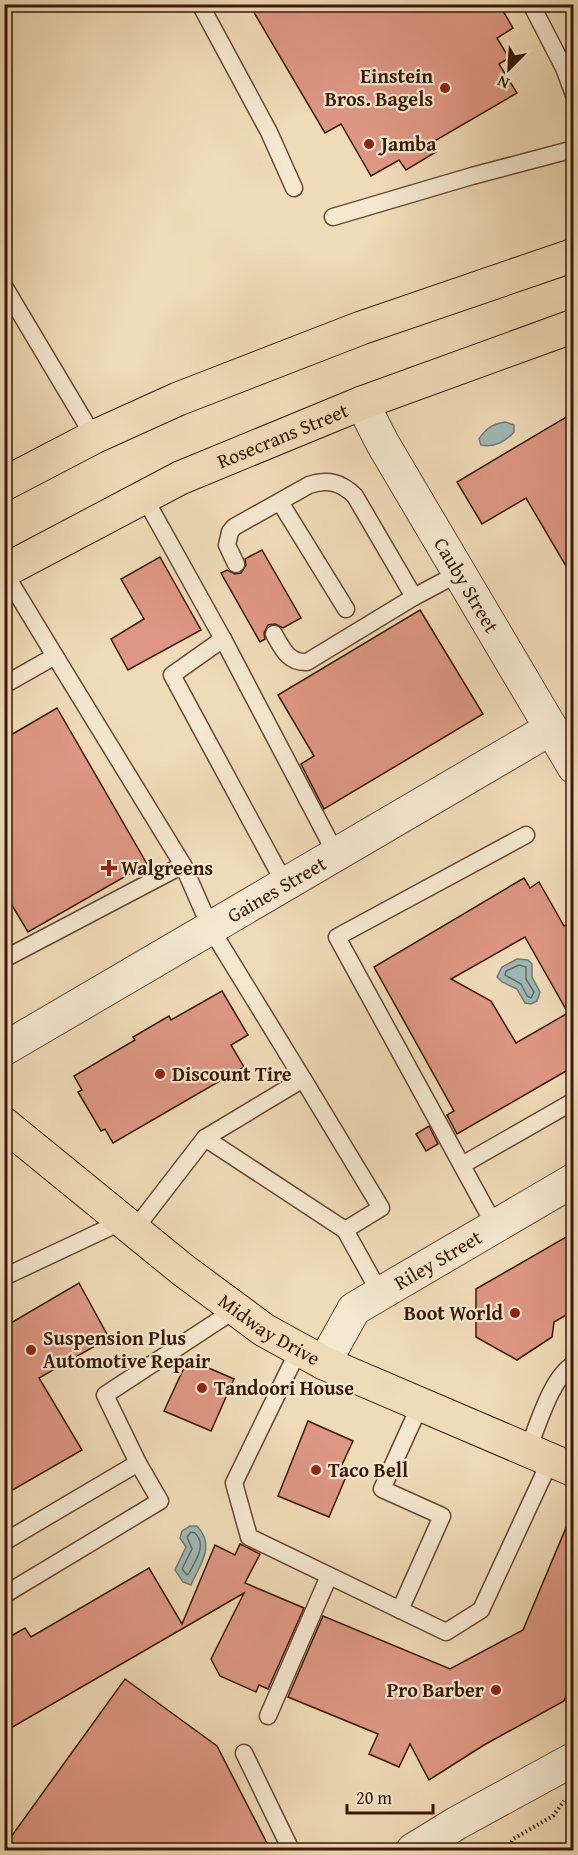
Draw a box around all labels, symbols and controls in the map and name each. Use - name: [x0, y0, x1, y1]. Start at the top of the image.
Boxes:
- north arrow: [479, 39, 539, 99]
- place label: Einstein Bros. Bagels: [325, 61, 433, 113]
- text: N: [493, 69, 513, 96]
- marker: Einstein Bros. Bagels: [438, 81, 452, 95]
- place label: Jamba: [378, 129, 437, 158]
- marker: Jamba: [362, 137, 376, 151]
- street label: Rosecrans Street: [212, 395, 352, 475]
- street label: Cauby Street: [427, 532, 506, 638]
- street label: Gaines Street: [221, 848, 331, 929]
- place label: Walgreens: [121, 853, 213, 882]
- marker: Walgreens: [102, 861, 116, 875]
- place label: Discount Tire: [172, 1059, 292, 1088]
- marker: Discount Tire: [153, 1067, 167, 1081]
- street label: Riley Street: [388, 1222, 487, 1296]
- street label: Midway Drive: [213, 1286, 325, 1372]
- place label: Boot World: [404, 1298, 504, 1327]
- marker: Boot World: [508, 1306, 522, 1320]
- place label: Suspension Plus Automotive Repair: [43, 1323, 210, 1375]
- marker: Suspension Plus Automotive Repair: [24, 1343, 38, 1357]
- place label: Tandoori House: [214, 1373, 354, 1402]
- marker: Tandoori House: [195, 1381, 209, 1395]
- place label: Taco Bell: [328, 1455, 408, 1484]
- marker: Taco Bell: [309, 1463, 323, 1477]
- place label: Pro Barber: [387, 1675, 484, 1704]
- marker: Pro Barber: [489, 1683, 503, 1697]
- scale bar: [347, 1777, 432, 1815]
- text: 20 m: [356, 1784, 392, 1811]

